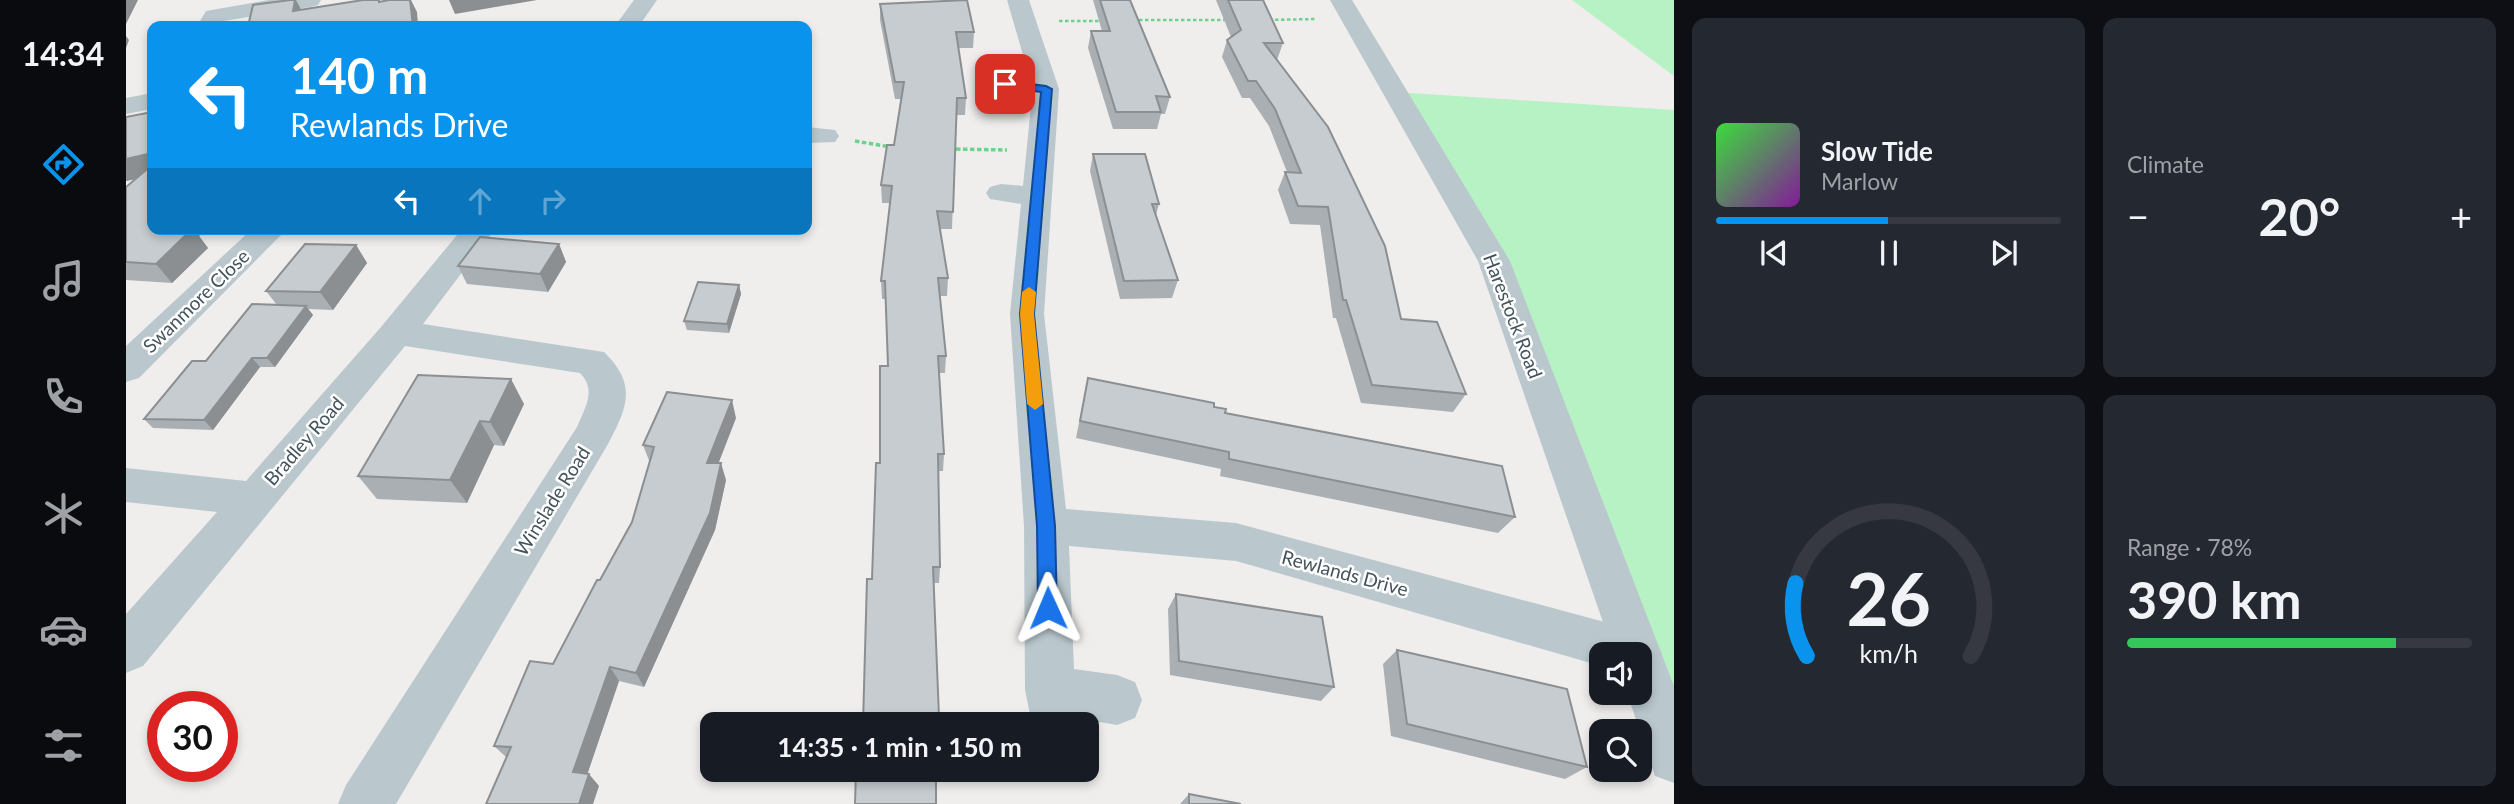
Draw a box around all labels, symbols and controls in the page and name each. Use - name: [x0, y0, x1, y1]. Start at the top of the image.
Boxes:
- text: 14:34: [22, 34, 104, 73]
- text: 140 m: [290, 46, 428, 104]
- icon: left: [175, 49, 266, 140]
- pin: [975, 54, 1035, 114]
- icon: arrive: [986, 65, 1024, 103]
- text: Rewlands Drive: [290, 105, 508, 144]
- text: Slow Tide: [1821, 135, 1933, 167]
- icon: directions: [39, 140, 88, 189]
- text: Climate: [2127, 150, 2204, 178]
- text: Marlow: [1821, 167, 1898, 195]
- icon: left: [388, 182, 426, 220]
- icon: ahead: [461, 182, 499, 220]
- icon: right: [534, 182, 572, 220]
- text: 20°: [2259, 185, 2340, 247]
- text: −: [2127, 193, 2149, 239]
- text: +: [2450, 193, 2472, 239]
- icon: previous: [1755, 234, 1793, 272]
- icon: pause: [1870, 234, 1908, 272]
- icon: next: [1985, 234, 2023, 272]
- street label: Swanmore Close: [138, 244, 254, 357]
- street label: Harestock Road: [1479, 250, 1548, 381]
- icon: music: [39, 256, 88, 305]
- icon: phone: [39, 372, 88, 421]
- street label: Bradley Road: [259, 392, 348, 490]
- street label: Winslade Road: [509, 442, 594, 560]
- icon: climate: [39, 489, 88, 538]
- text: Range · 78%: [2127, 533, 2252, 561]
- street label: Rewlands Drive: [1280, 545, 1411, 600]
- text: 26: [1846, 555, 1931, 643]
- text: 390 km: [2127, 568, 2301, 630]
- position arrow: [1011, 571, 1085, 645]
- icon: car: [39, 605, 88, 654]
- text: km/h: [1859, 638, 1918, 668]
- map controls: [1589, 642, 1652, 782]
- button: sound: [1589, 642, 1652, 705]
- speed limit sign: 30: [147, 691, 238, 782]
- button: search: [1589, 719, 1652, 782]
- icon: filters: [39, 721, 88, 770]
- text: 14:35 · 1 min · 150 m: [777, 731, 1022, 763]

